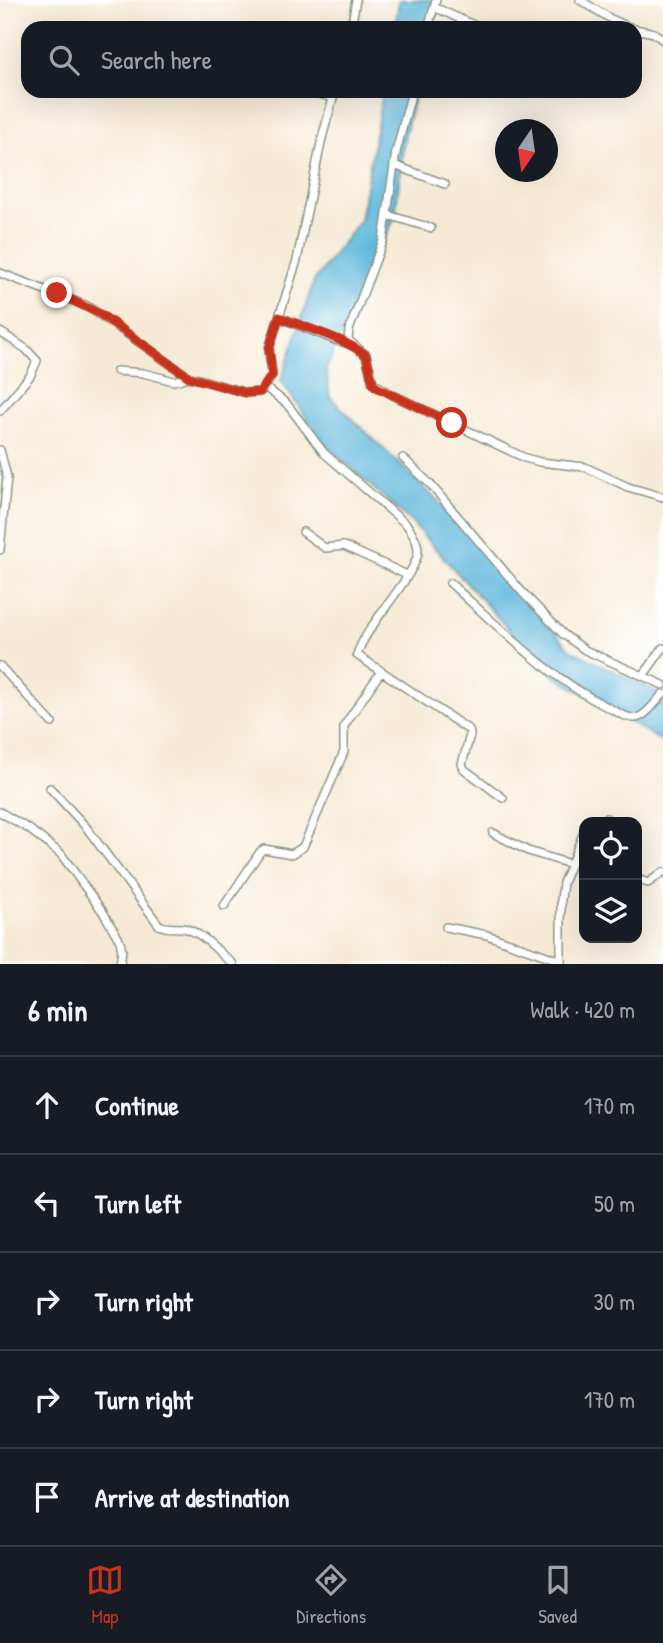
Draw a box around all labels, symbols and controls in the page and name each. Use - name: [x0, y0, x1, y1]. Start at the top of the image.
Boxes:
- search box: [21, 21, 642, 98]
- icon: search: [45, 41, 83, 79]
- text: Search here: [101, 42, 212, 77]
- north arrow: [495, 119, 558, 182]
- route end: [41, 277, 72, 308]
- route start: [436, 407, 467, 438]
- map controls: [579, 817, 642, 943]
- button: locate: [579, 817, 642, 880]
- button: layers: [579, 880, 642, 943]
- text: 6 min: [28, 990, 88, 1030]
- text: Walk · 420 m: [530, 994, 635, 1025]
- icon: ahead: [28, 1086, 66, 1124]
- text: Continue: [95, 1088, 179, 1123]
- text: 170 m: [584, 1090, 635, 1121]
- icon: left: [28, 1184, 66, 1222]
- text: Turn left: [95, 1186, 181, 1221]
- text: 50 m: [594, 1188, 635, 1219]
- icon: right: [28, 1282, 66, 1320]
- text: Turn right: [95, 1284, 193, 1319]
- text: 30 m: [593, 1286, 635, 1317]
- icon: right: [28, 1380, 66, 1418]
- text: Turn right: [95, 1382, 193, 1417]
- text: 170 m: [584, 1384, 635, 1415]
- icon: arrive: [28, 1478, 66, 1516]
- text: Arrive at destination: [95, 1480, 290, 1515]
- tab: Map: [86, 1561, 124, 1629]
- tab: Directions: [296, 1561, 366, 1629]
- tab: Saved: [538, 1561, 577, 1629]

